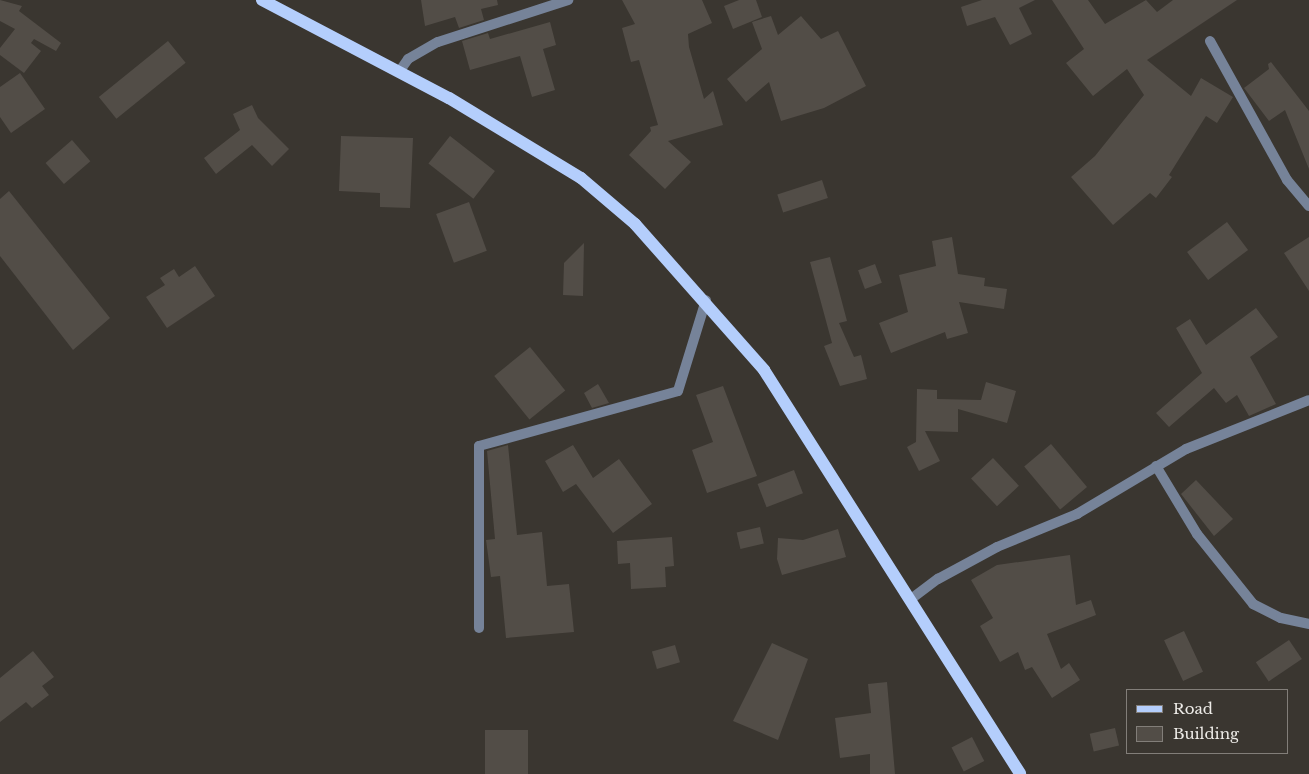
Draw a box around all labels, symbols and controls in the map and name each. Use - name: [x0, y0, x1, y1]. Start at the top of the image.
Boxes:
- legend: [1126, 689, 1289, 754]
- text: Road: [1173, 699, 1213, 718]
- text: Building: [1173, 724, 1239, 743]

